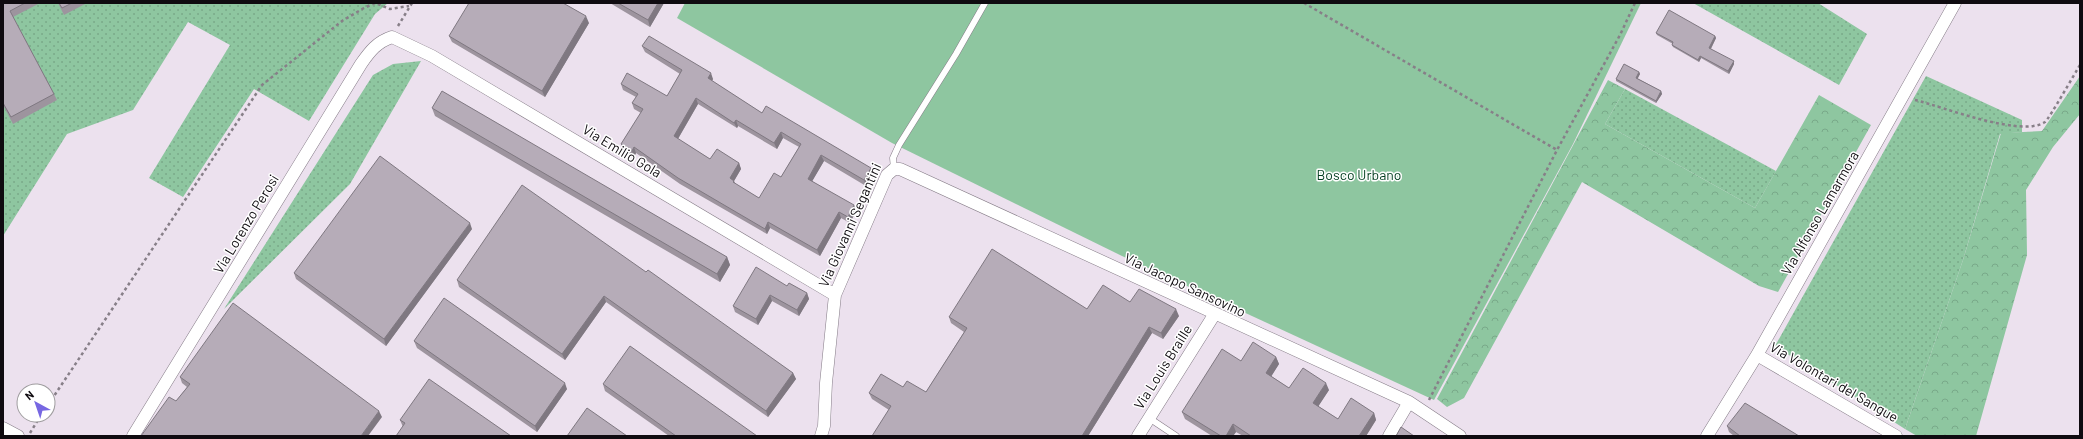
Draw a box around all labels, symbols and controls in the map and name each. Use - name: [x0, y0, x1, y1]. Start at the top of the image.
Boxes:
- street label: Via Emilio Gola: [580, 120, 665, 181]
- street label: Via Alfonso Lamarmora: [1777, 148, 1862, 278]
- street label: Via Giovanni Segantini: [815, 160, 885, 289]
- park label: Bosco Urbano: [1317, 166, 1401, 183]
- street label: Via Lorenzo Perosi: [209, 171, 282, 276]
- street label: Via Jacopo Sansovino: [1122, 249, 1249, 320]
- street label: Via Louis Braille: [1130, 321, 1195, 412]
- street label: Via Volontari del Sangue: [1767, 338, 1902, 425]
- north arrow: [16, 383, 56, 423]
- text: N: [22, 388, 36, 402]

